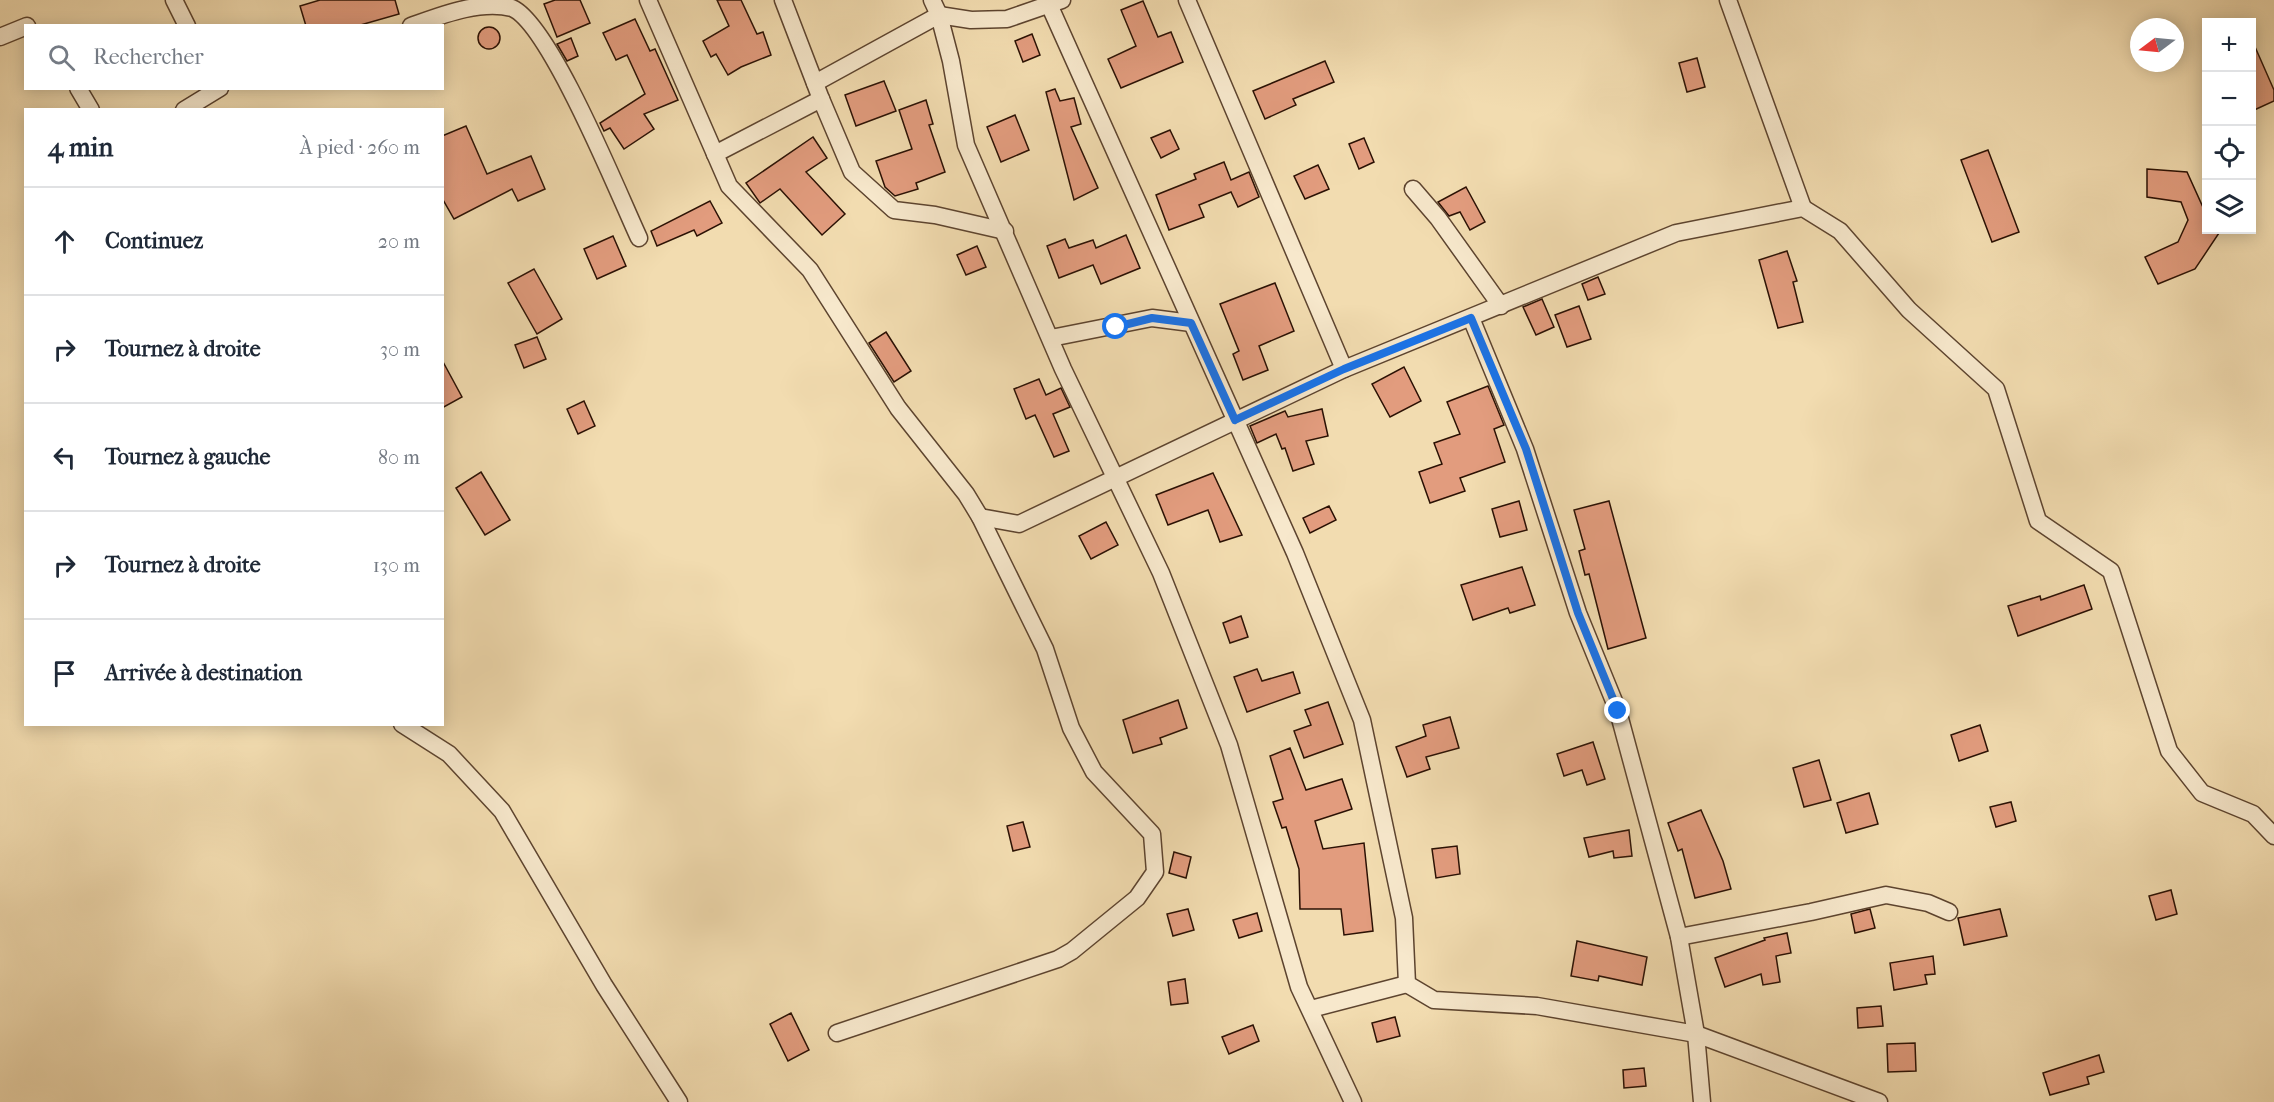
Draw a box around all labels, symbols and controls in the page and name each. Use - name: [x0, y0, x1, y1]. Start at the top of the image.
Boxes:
- north arrow: [2130, 18, 2184, 72]
- map controls: [2202, 18, 2256, 234]
- button: +: [2202, 18, 2256, 72]
- search box: [24, 24, 444, 90]
- icon: search: [45, 41, 78, 74]
- text: Rechercher: [93, 44, 204, 70]
- button: −: [2202, 72, 2256, 126]
- button: locate: [2202, 126, 2256, 180]
- text: 4 min: [48, 132, 113, 163]
- text: À pied · 260 m: [300, 136, 420, 159]
- button: layers: [2202, 180, 2256, 234]
- icon: ahead: [48, 225, 81, 258]
- text: Continuez: [105, 228, 203, 254]
- text: 20 m: [378, 230, 420, 253]
- route start: [1102, 313, 1128, 339]
- icon: right: [48, 333, 81, 366]
- text: Tournez à droite: [105, 336, 261, 362]
- text: 30 m: [380, 338, 420, 361]
- icon: left: [48, 441, 81, 474]
- text: Tournez à gauche: [105, 444, 270, 470]
- text: 80 m: [378, 446, 420, 469]
- icon: right: [48, 549, 81, 582]
- text: Tournez à droite: [105, 552, 261, 578]
- text: 130 m: [373, 554, 420, 577]
- icon: arrive: [48, 657, 81, 690]
- text: Arrivée à destination: [105, 660, 302, 686]
- route end: [1604, 697, 1630, 723]

